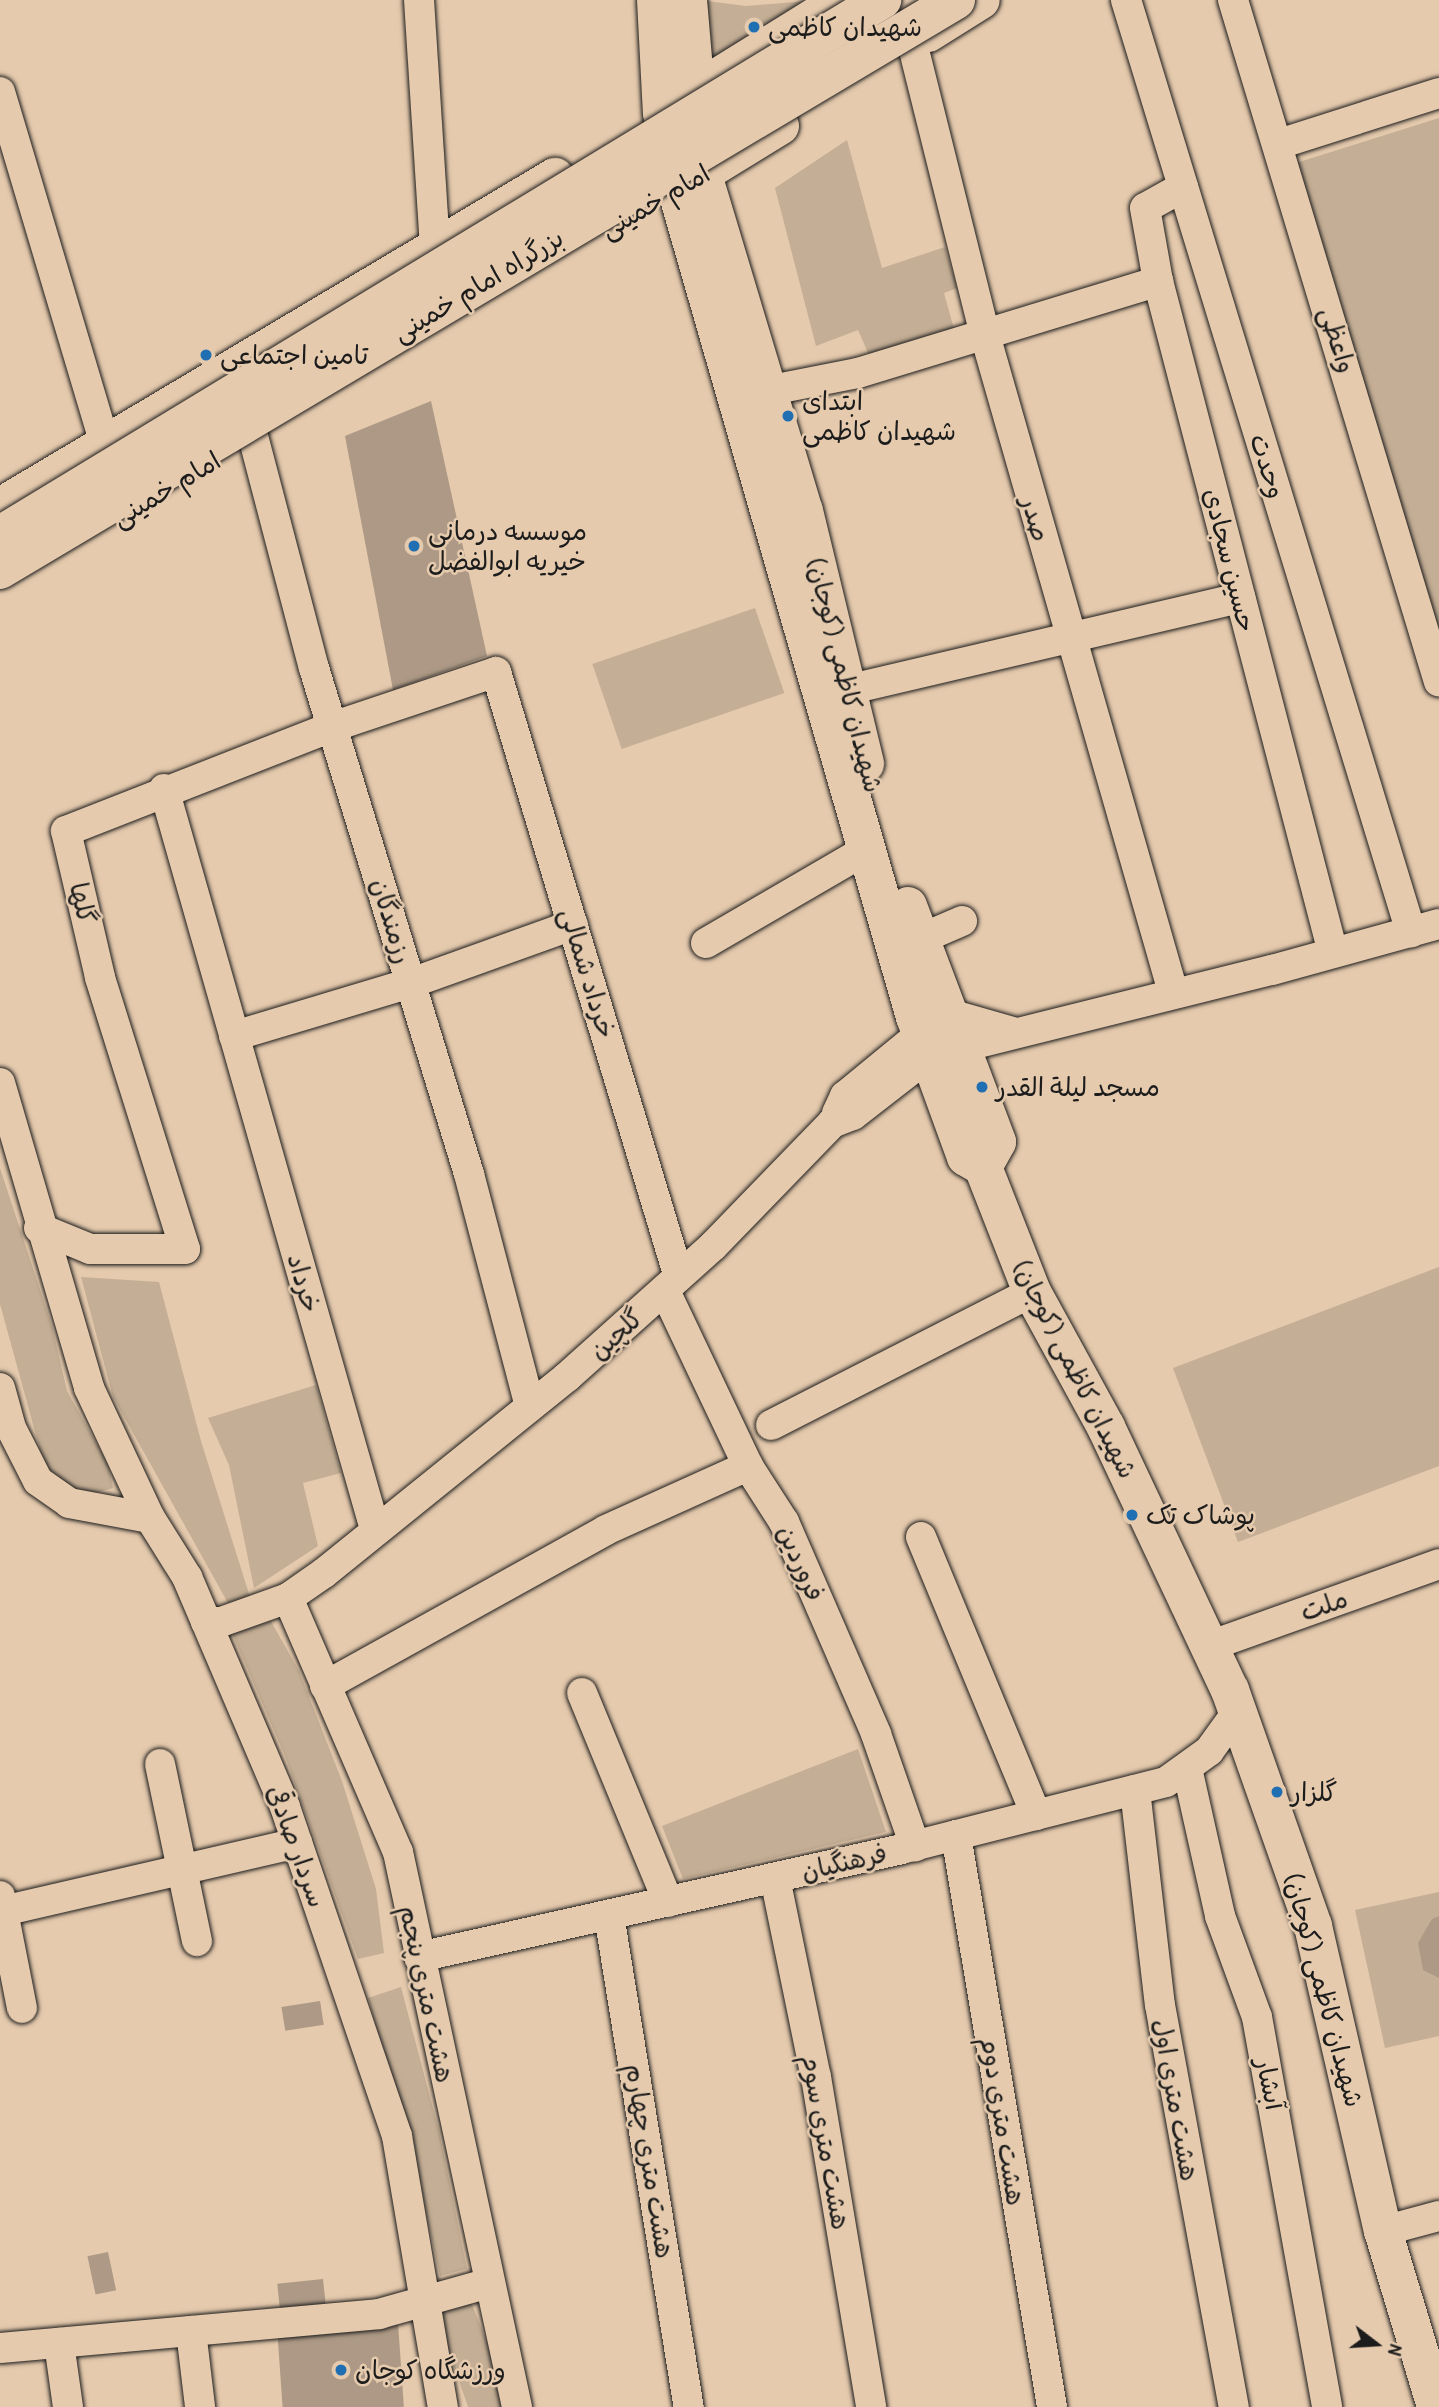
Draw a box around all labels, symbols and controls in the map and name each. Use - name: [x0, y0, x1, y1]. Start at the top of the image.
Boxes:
- place label: شهیدان کاظمی: [768, 11, 922, 43]
- marker: شهیدان کاظمی: [746, 19, 762, 35]
- street label: امام خمینی: [595, 157, 715, 245]
- street label: بزرگراه امام خمینی: [387, 222, 569, 348]
- street label: واعظی: [1313, 303, 1363, 377]
- place label: تامین اجتماعی: [220, 339, 368, 371]
- marker: تامین اجتماعی: [198, 347, 214, 363]
- place label: ابتدای شهیدان کاظمی: [802, 385, 956, 446]
- marker: ابتدای شهیدان کاظمی: [780, 408, 796, 424]
- street label: وحدت: [1243, 430, 1293, 502]
- street label: امام خمینی: [106, 444, 226, 534]
- street label: حسین سجادی: [1197, 485, 1263, 635]
- street label: صدر: [1015, 493, 1057, 545]
- place label: موسسه درمانی خیریه ابوالفضل: [428, 515, 587, 576]
- marker: موسسه درمانی خیریه ابوالفضل: [406, 538, 422, 554]
- street label: شهیدان کاظمی (کوجان): [801, 554, 889, 796]
- street label: رزمندگان: [364, 875, 420, 967]
- street label: گلها: [63, 879, 103, 927]
- street label: خرداد شمالی: [553, 904, 623, 1042]
- place label: مسجد لیلة القدر: [996, 1071, 1160, 1103]
- marker: مسجد لیلة القدر: [974, 1079, 990, 1095]
- street label: خرداد: [281, 1250, 327, 1316]
- street label: شهیدان کاظمی (کوجان): [1006, 1255, 1144, 1483]
- street label: گلچین: [583, 1302, 649, 1366]
- place label: پوشاک تک: [1146, 1499, 1255, 1531]
- marker: پوشاک تک: [1124, 1507, 1140, 1523]
- street label: فروردین: [771, 1520, 831, 1606]
- street label: ملت: [1296, 1582, 1352, 1628]
- place label: گلزار: [1291, 1776, 1338, 1808]
- street label: سردار صادقی: [261, 1781, 333, 1911]
- marker: گلزار: [1269, 1784, 1285, 1800]
- street label: فرهنگیان: [798, 1837, 890, 1887]
- street label: شهیدان کاظمی (کوجان): [1278, 1870, 1370, 2110]
- street label: هشت متری پنجم: [393, 1902, 461, 2086]
- street label: هشت متری اول: [1146, 2017, 1206, 2183]
- street label: هشت متری دوم: [974, 2034, 1032, 2208]
- street label: هشت متری سوم: [795, 2052, 857, 2232]
- street label: آبشار: [1249, 2055, 1291, 2113]
- street label: هشت متری چهارم: [619, 2061, 681, 2261]
- north arrow: [1341, 2309, 1411, 2379]
- text: N: [1382, 2341, 1410, 2359]
- place label: ورزشگاه کوجان: [355, 2354, 506, 2386]
- marker: ورزشگاه کوجان: [333, 2362, 349, 2378]

